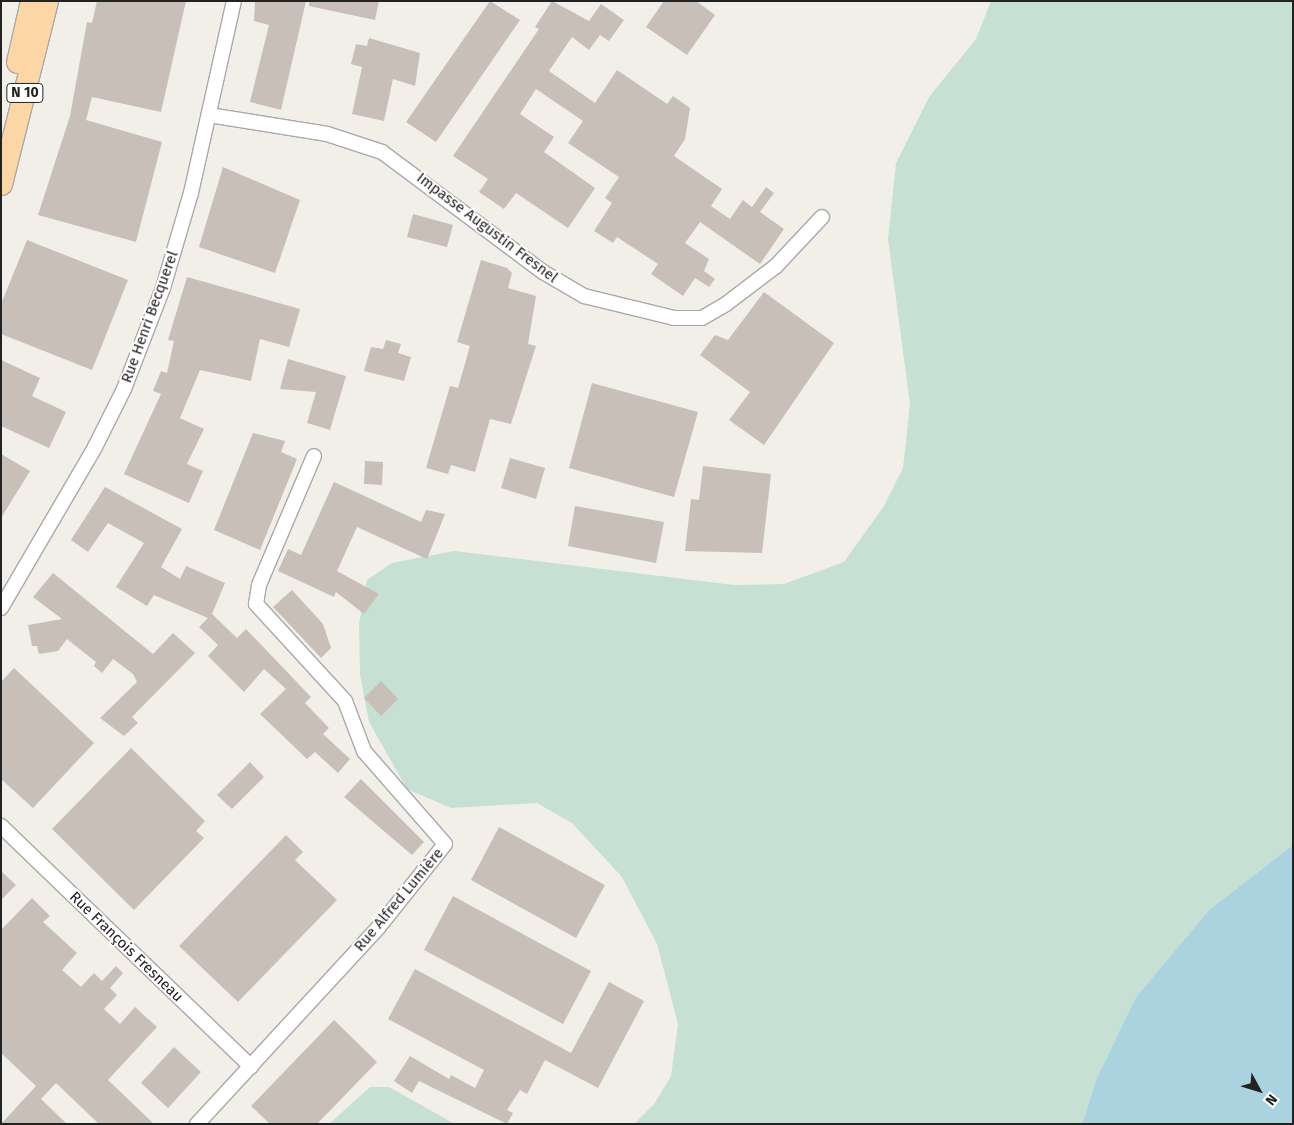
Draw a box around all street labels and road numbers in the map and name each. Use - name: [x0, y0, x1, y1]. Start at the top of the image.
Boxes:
- road number: N 10: [6, 82, 44, 105]
- street label: Impasse Augustin Fresnel: [413, 169, 561, 287]
- street label: Rue Henri Becquerel: [118, 249, 182, 385]
- street label: Rue Alfred Lumière: [351, 845, 447, 955]
- street label: Rue François Fresneau: [65, 888, 187, 1006]

